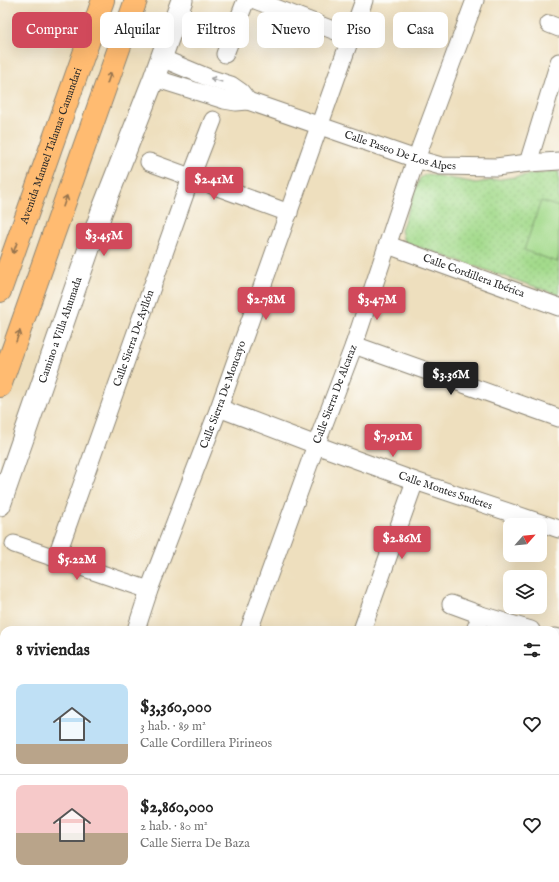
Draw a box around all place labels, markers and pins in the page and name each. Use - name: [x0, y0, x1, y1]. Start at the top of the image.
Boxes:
- pin: $2.41M: [181, 167, 247, 201]
- pin: $3.45M: [71, 223, 137, 257]
- pin: $2.78M: [233, 287, 299, 321]
- pin: $3.47M: [344, 287, 410, 321]
- pin: $3.36M: [418, 362, 484, 396]
- pin: $7.91M: [360, 424, 426, 458]
- pin: $2.86M: [369, 526, 435, 560]
- pin: $5.22M: [44, 547, 110, 581]

